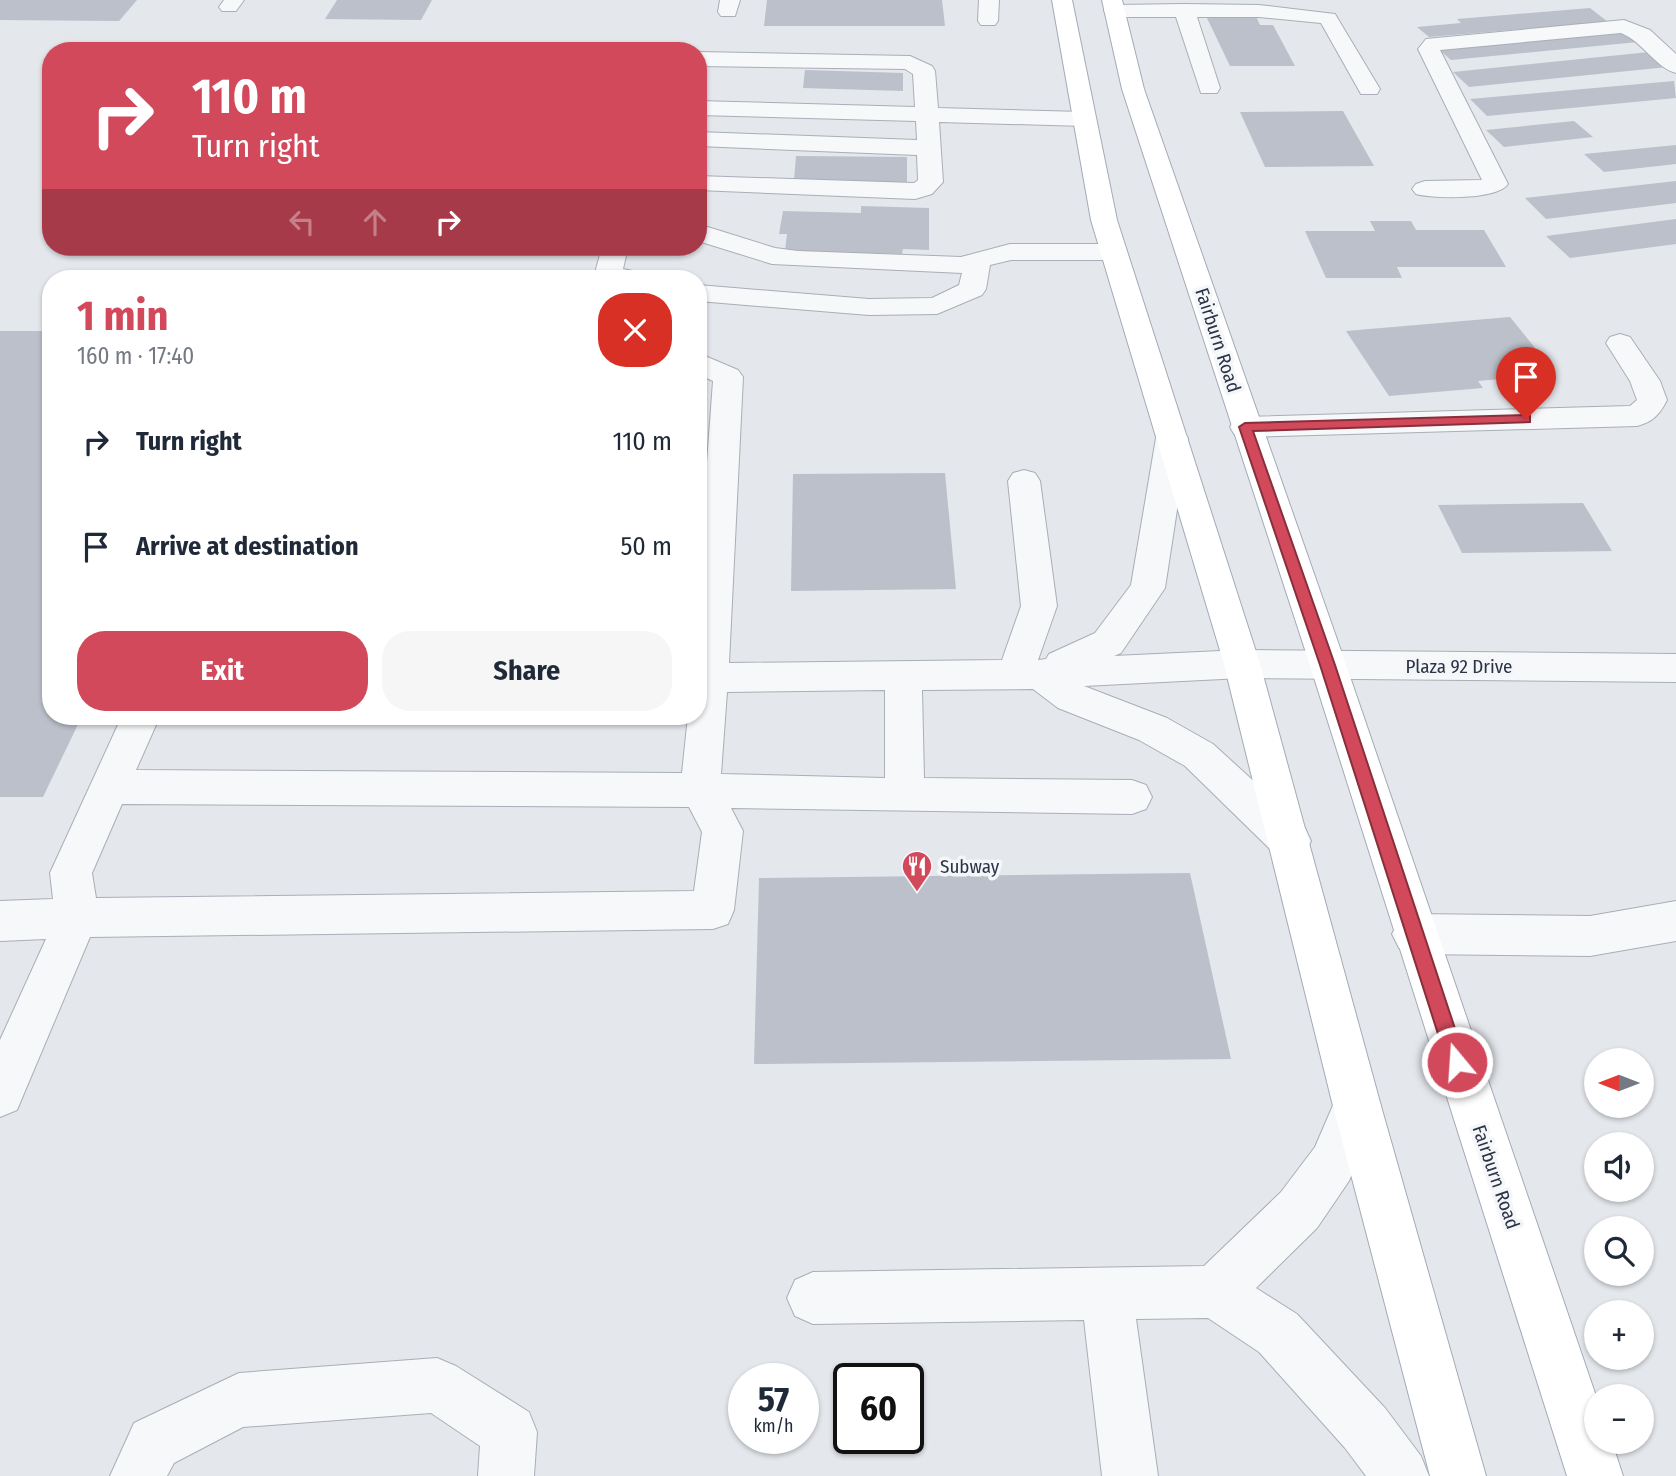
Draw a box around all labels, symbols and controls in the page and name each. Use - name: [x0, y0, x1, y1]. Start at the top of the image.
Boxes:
- text: 110 m: [192, 67, 307, 126]
- icon: right: [77, 70, 168, 161]
- text: Turn right: [192, 127, 319, 165]
- icon: left: [283, 203, 321, 241]
- icon: ahead: [356, 203, 394, 241]
- icon: right: [429, 203, 467, 241]
- street label: Fairburn Road: [1190, 285, 1246, 395]
- text: 1 min: [77, 291, 168, 341]
- button: close: [598, 293, 672, 367]
- text: 160 m · 17:40: [77, 342, 194, 370]
- pin: [1496, 347, 1556, 419]
- icon: arrive: [1507, 358, 1545, 396]
- icon: right: [77, 423, 115, 461]
- text: Turn right: [136, 426, 242, 457]
- text: 110 m: [612, 426, 672, 457]
- icon: arrive: [77, 528, 115, 566]
- text: Arrive at destination: [136, 531, 359, 562]
- text: 50 m: [620, 531, 672, 562]
- button: Exit: [77, 631, 368, 711]
- button: Share: [382, 631, 672, 711]
- street label: Plaza 92 Drive: [1405, 655, 1513, 678]
- restaurant icon: Subway: [900, 849, 934, 893]
- place label: Subway: [940, 855, 1000, 878]
- position arrow: [1420, 1025, 1494, 1099]
- north arrow: [1584, 1048, 1654, 1118]
- map controls: [1584, 1048, 1654, 1454]
- street label: Fairburn Road: [1467, 1122, 1525, 1232]
- button: sound: [1584, 1132, 1654, 1202]
- button: search: [1584, 1216, 1654, 1286]
- button: +: [1584, 1300, 1654, 1370]
- speed limit sign: 60: [833, 1363, 924, 1454]
- text: 57: [758, 1378, 789, 1420]
- button: −: [1584, 1384, 1654, 1454]
- text: km/h: [753, 1415, 794, 1437]

